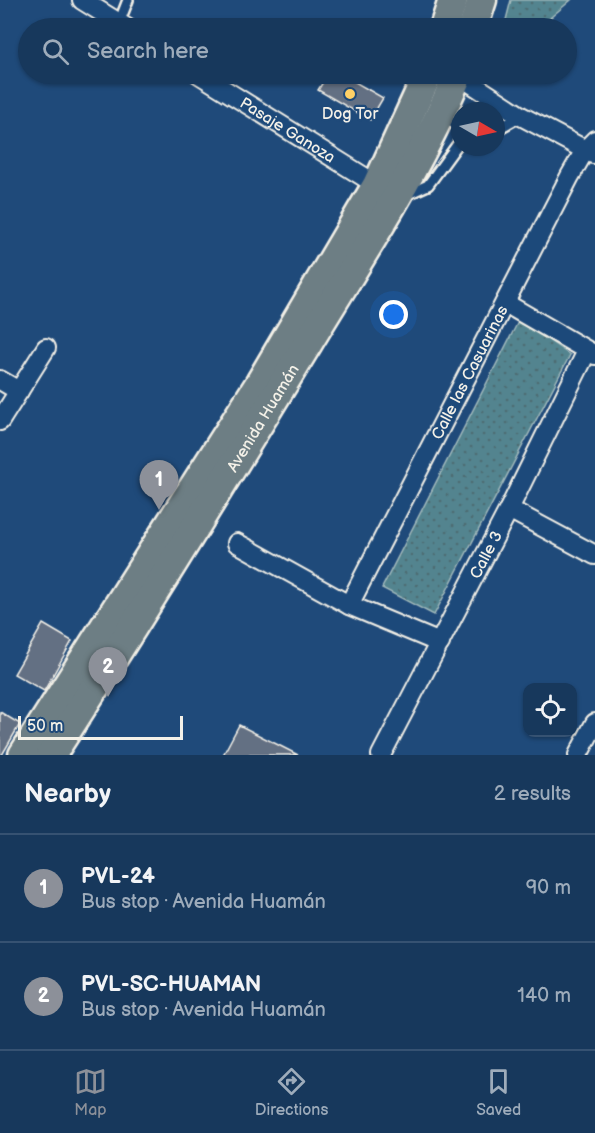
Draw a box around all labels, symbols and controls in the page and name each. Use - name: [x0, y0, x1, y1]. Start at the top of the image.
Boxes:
- search box: [18, 18, 577, 84]
- icon: search: [39, 35, 72, 68]
- text: Search here: [87, 38, 209, 65]
- marker: Dog Tor: [343, 87, 357, 101]
- street label: Pasaje Ganoza: [236, 94, 338, 168]
- north arrow: [451, 102, 505, 156]
- place label: Dog Tor: [322, 105, 378, 124]
- your location: [379, 300, 408, 329]
- street label: Calle las Casuarinas: [428, 303, 513, 443]
- street label: Avenida Huamán: [223, 361, 304, 476]
- pin: 1: [140, 460, 178, 510]
- street label: Calle 3: [466, 528, 507, 582]
- pin: 2: [88, 648, 128, 697]
- map controls: [523, 683, 577, 737]
- button: locate: [523, 683, 577, 737]
- scale bar: [18, 713, 183, 740]
- text: 50 m: [27, 717, 63, 736]
- text: Nearby: [24, 779, 111, 810]
- text: 2 results: [494, 782, 571, 806]
- text: PVL-24: [81, 863, 155, 890]
- text: 1: [39, 876, 48, 900]
- text: 90 m: [526, 876, 571, 900]
- text: Bus stop · Avenida Huamán: [81, 890, 326, 914]
- text: PVL-SC-HUAMAN: [81, 971, 261, 998]
- text: 2: [38, 984, 49, 1008]
- text: 140 m: [517, 984, 571, 1008]
- text: Bus stop · Avenida Huamán: [81, 998, 326, 1022]
- tab: Map: [74, 1065, 107, 1120]
- tab: Directions: [255, 1065, 328, 1120]
- tab: Saved: [476, 1065, 521, 1120]

